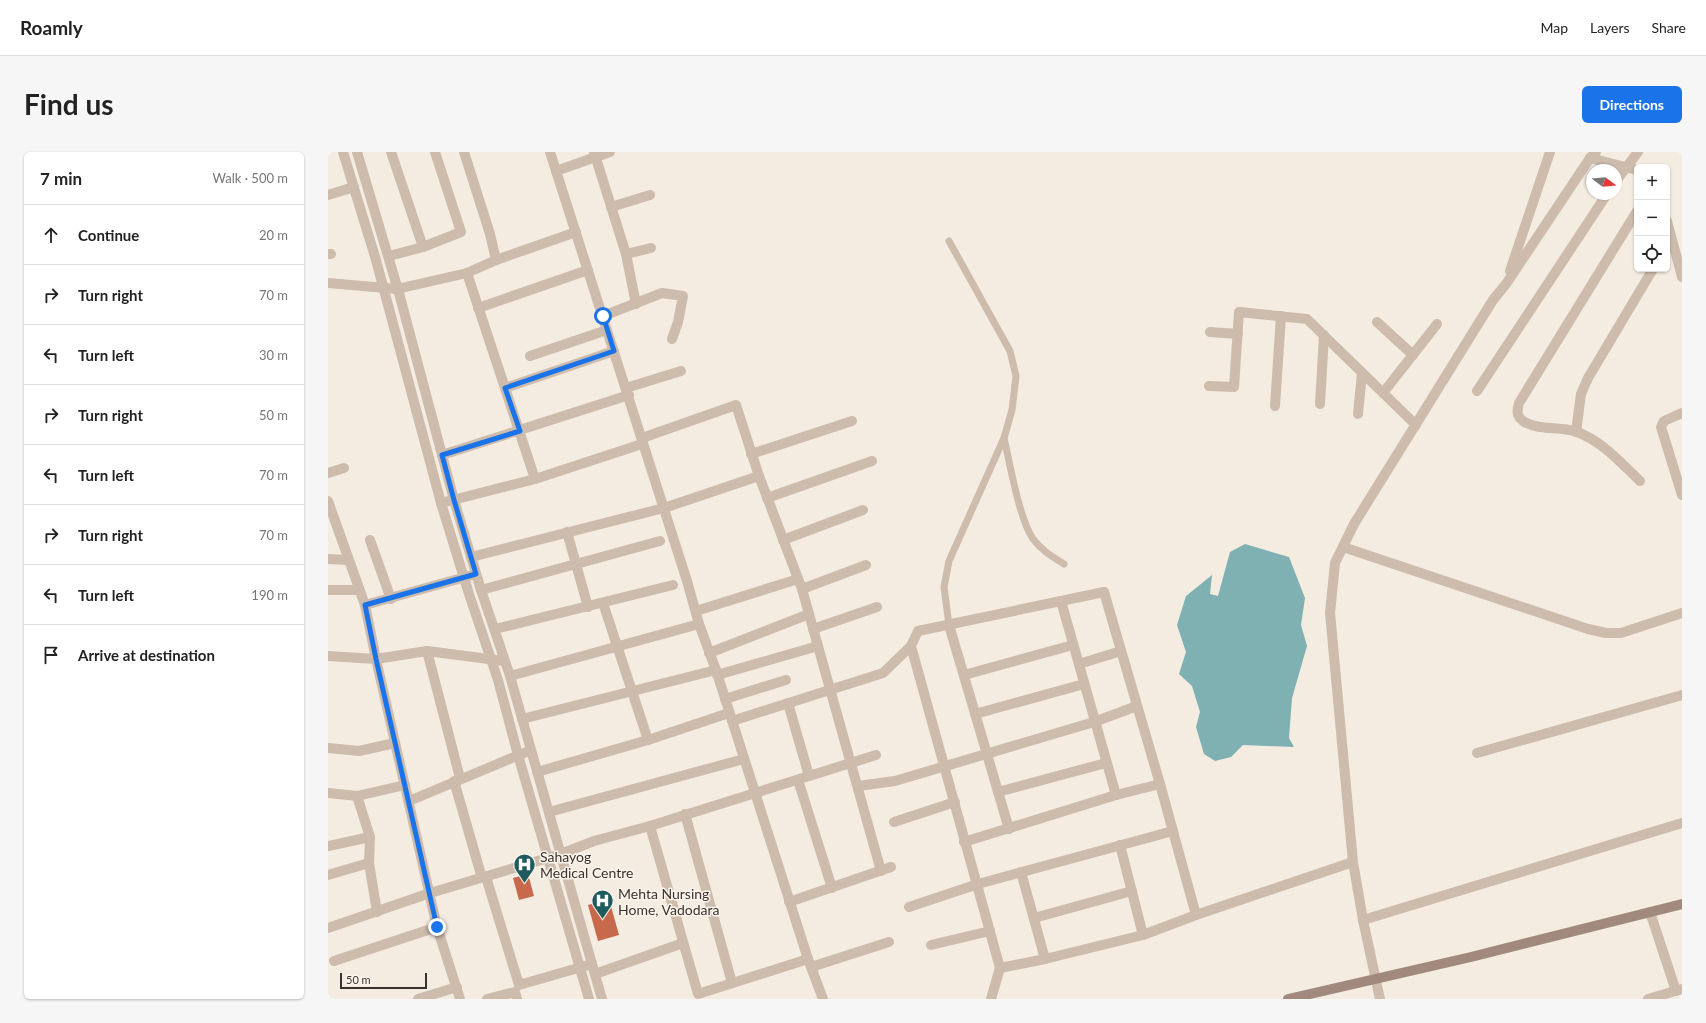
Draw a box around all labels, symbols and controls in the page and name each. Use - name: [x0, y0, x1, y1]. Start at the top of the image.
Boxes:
- text: Roamly: [20, 16, 83, 39]
- text: Map: [1540, 19, 1568, 36]
- text: Layers: [1590, 19, 1630, 36]
- text: Share: [1652, 19, 1686, 36]
- button: Directions: [1582, 86, 1682, 123]
- text: Find us: [24, 87, 114, 121]
- north arrow: [1586, 164, 1622, 200]
- map controls: [1634, 164, 1670, 272]
- button: +: [1634, 164, 1670, 200]
- text: 7 min: [40, 168, 82, 189]
- text: Walk · 500 m: [212, 170, 288, 186]
- button: −: [1634, 200, 1670, 236]
- icon: ahead: [40, 224, 62, 246]
- text: Continue: [78, 226, 139, 244]
- text: 20 m: [259, 227, 288, 243]
- button: locate: [1634, 236, 1670, 272]
- icon: right: [40, 284, 62, 306]
- text: Turn right: [78, 286, 143, 304]
- text: 70 m: [259, 287, 288, 303]
- route start: [594, 307, 612, 325]
- icon: left: [40, 344, 62, 366]
- text: Turn left: [78, 346, 134, 364]
- text: 30 m: [259, 347, 288, 363]
- icon: right: [40, 404, 62, 426]
- text: Turn right: [78, 406, 143, 424]
- text: 50 m: [259, 407, 288, 423]
- icon: left: [40, 464, 62, 486]
- text: Turn left: [78, 466, 134, 484]
- text: 70 m: [259, 467, 288, 483]
- icon: right: [40, 524, 62, 546]
- text: Turn right: [78, 526, 143, 544]
- text: 70 m: [259, 527, 288, 543]
- icon: left: [40, 584, 62, 606]
- text: Turn left: [78, 586, 134, 604]
- text: 190 m: [251, 587, 288, 603]
- icon: arrive: [40, 644, 62, 666]
- text: Arrive at destination: [78, 646, 215, 664]
- place label: Sahayog Medical Centre: [540, 848, 633, 881]
- hospital icon: Sahayog Medical Centre: [511, 851, 537, 884]
- place label: Mehta Nursing Home, Vadodara: [618, 885, 720, 918]
- hospital icon: Mehta Nursing Home, Vadodara: [589, 888, 615, 921]
- route end: [428, 918, 446, 936]
- scale bar: [340, 971, 427, 990]
- text: 50 m: [346, 973, 371, 986]

